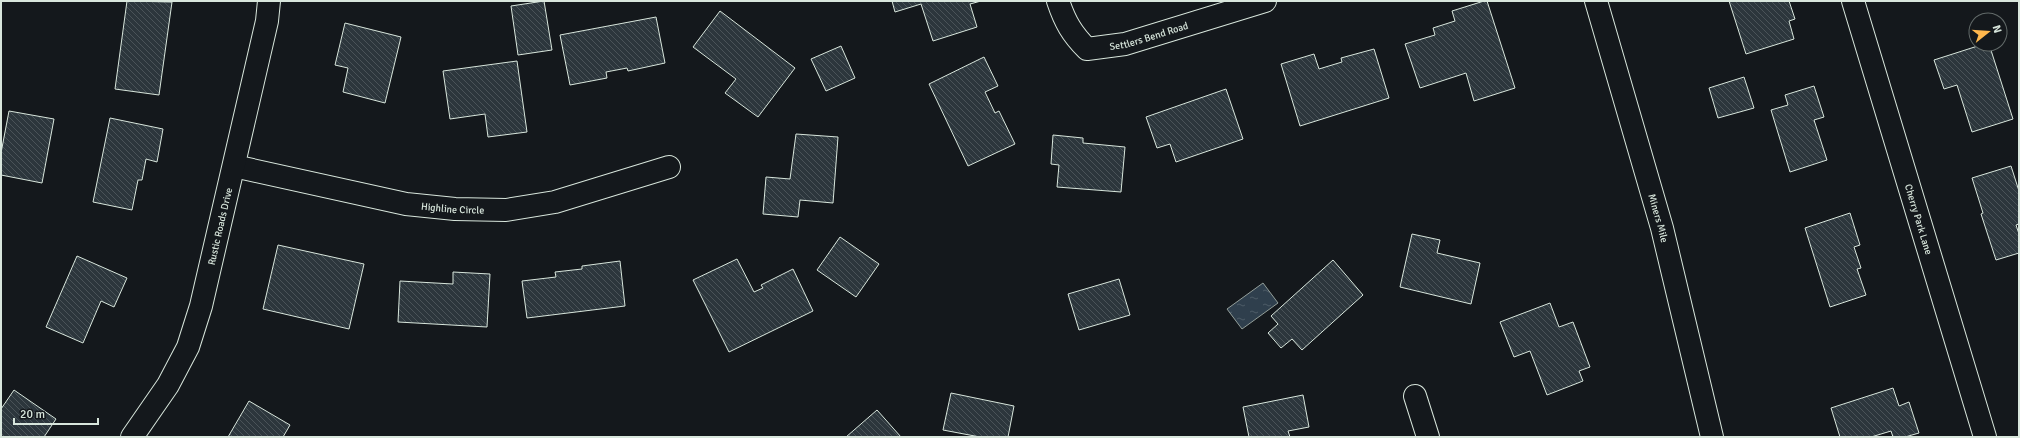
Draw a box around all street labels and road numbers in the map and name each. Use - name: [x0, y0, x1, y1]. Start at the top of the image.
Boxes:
- street label: Settlers Bend Road: [1109, 20, 1190, 53]
- street label: Cherry Park Lane: [1902, 183, 1934, 256]
- street label: Rustic Roads Drive: [206, 187, 235, 267]
- street label: Miners Mile: [1645, 193, 1670, 244]
- street label: Highline Circle: [420, 201, 484, 217]

